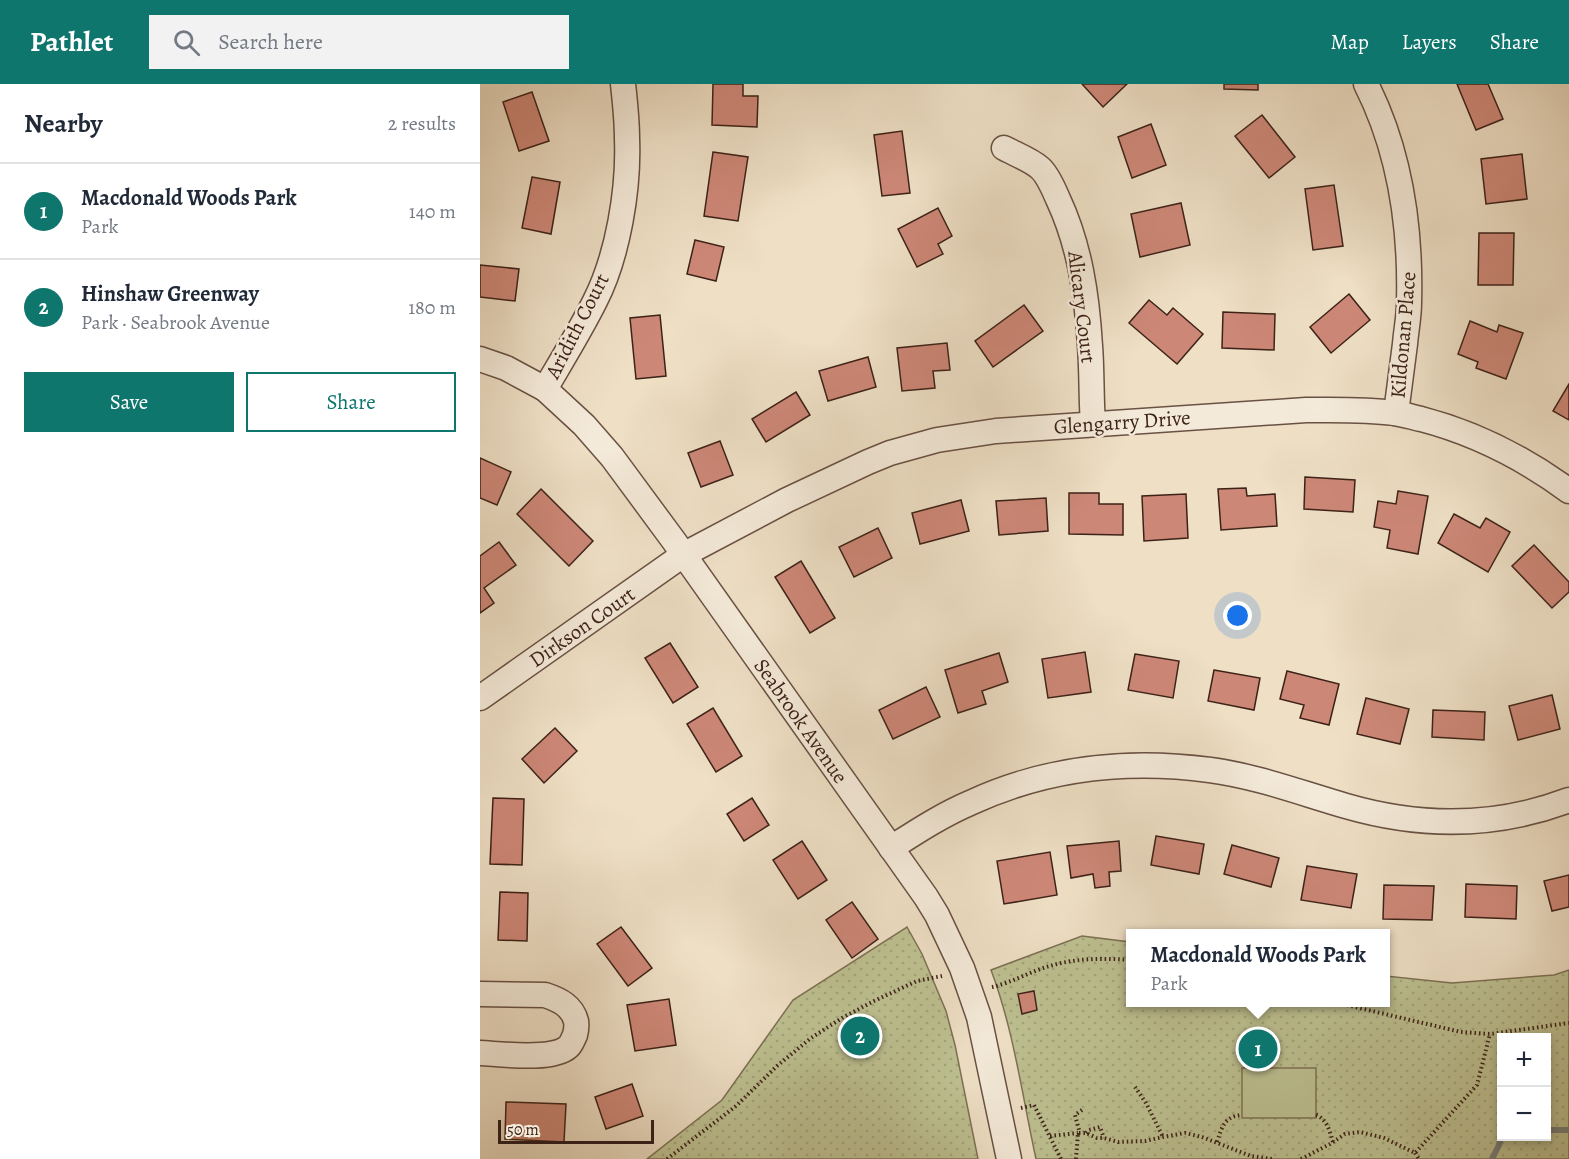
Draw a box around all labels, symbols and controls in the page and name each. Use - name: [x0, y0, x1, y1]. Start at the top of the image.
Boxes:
- search box: [149, 15, 569, 69]
- text: Pathlet: [30, 23, 113, 61]
- icon: search: [170, 26, 203, 59]
- text: Search here: [218, 27, 323, 57]
- text: Map: [1330, 28, 1369, 56]
- text: Layers: [1402, 28, 1457, 56]
- text: Share: [1490, 28, 1539, 56]
- text: Nearby: [24, 106, 103, 141]
- text: 2 results: [388, 110, 456, 137]
- text: Macdonald Woods Park: [81, 183, 297, 213]
- text: 1: [40, 198, 47, 225]
- text: 140 m: [409, 198, 456, 225]
- text: Park: [81, 213, 119, 240]
- street label: Alicary Court: [1061, 248, 1103, 365]
- street label: Aridith Court: [538, 268, 616, 384]
- street label: Kildonan Place: [1384, 270, 1422, 400]
- text: Hinshaw Greenway: [81, 279, 259, 309]
- text: 2: [39, 294, 48, 321]
- text: 180 m: [408, 294, 456, 321]
- text: Park · Seabrook Avenue: [81, 309, 270, 336]
- button: Save: [24, 372, 234, 432]
- button: Share: [246, 372, 456, 432]
- street label: Glengarry Drive: [1053, 403, 1191, 441]
- street label: Dirkson Court: [523, 580, 641, 674]
- your location: [1223, 601, 1252, 630]
- street label: Seabrook Avenue: [748, 653, 854, 789]
- popup: [1126, 929, 1390, 1007]
- text: Macdonald Woods Park: [1150, 940, 1366, 970]
- text: Park: [1150, 970, 1188, 997]
- pin: 2: [840, 1014, 880, 1058]
- pin: 1: [1238, 1026, 1278, 1072]
- map controls: [1497, 1033, 1551, 1141]
- button: +: [1497, 1033, 1551, 1087]
- button: −: [1497, 1087, 1551, 1141]
- scale bar: [498, 1117, 654, 1144]
- text: 50 m: [507, 1119, 539, 1141]

